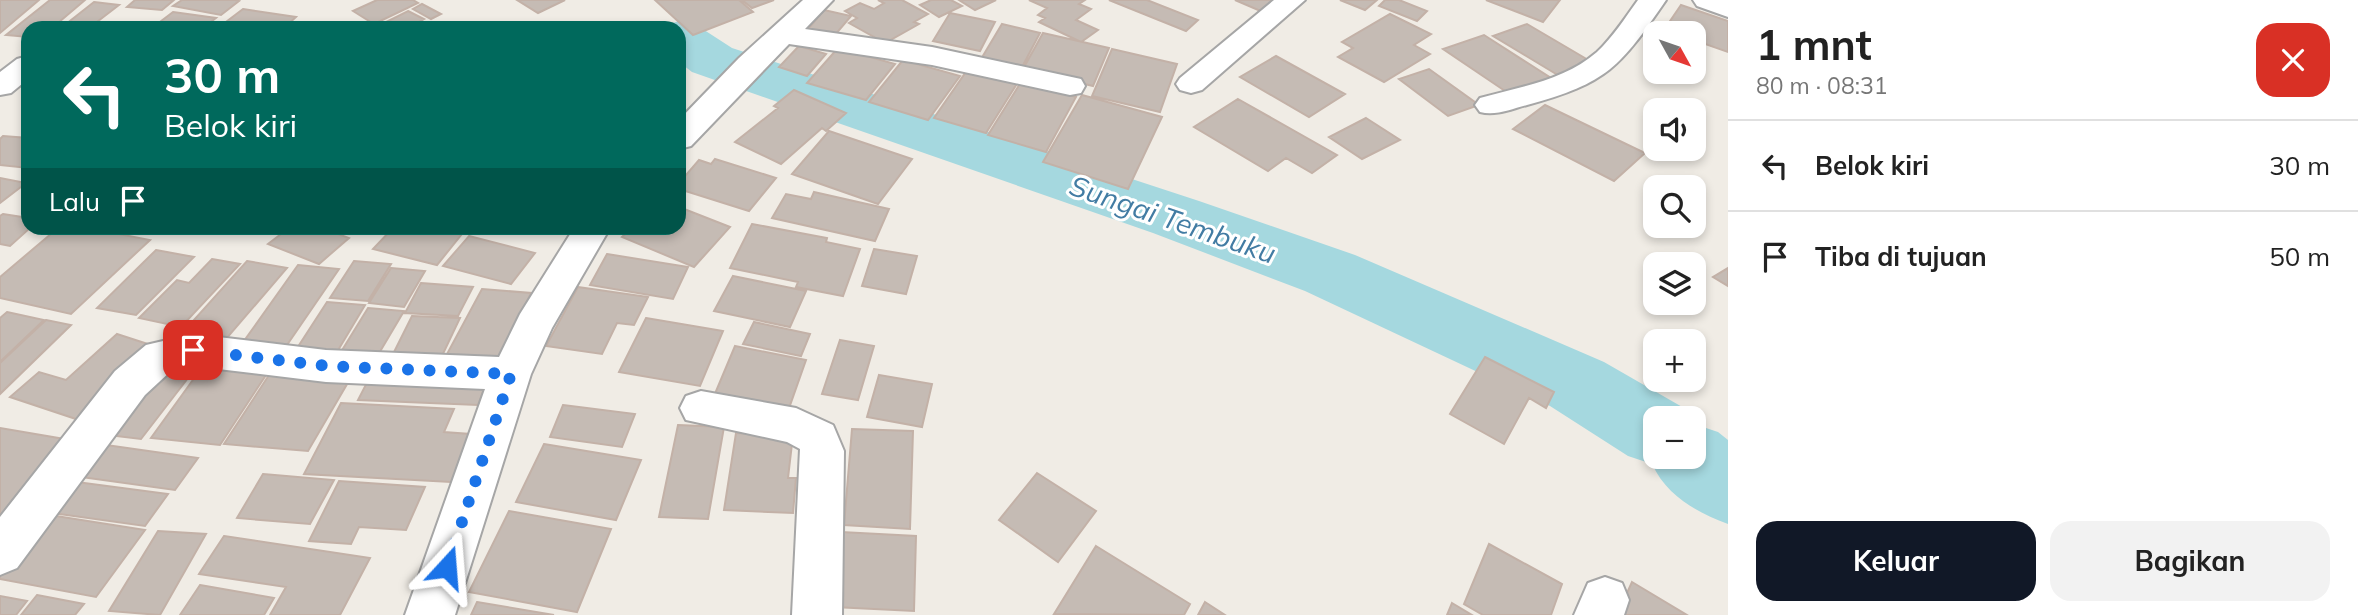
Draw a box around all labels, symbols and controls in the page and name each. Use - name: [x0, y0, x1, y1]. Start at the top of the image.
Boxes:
- text: 1 mnt: [1756, 18, 1872, 71]
- north arrow: [1643, 21, 1706, 84]
- map controls: [1643, 21, 1706, 469]
- button: close: [2256, 23, 2330, 97]
- text: 30 m: [164, 44, 280, 105]
- icon: left: [49, 49, 140, 140]
- text: 80 m · 08:31: [1756, 71, 1888, 100]
- button: sound: [1643, 98, 1706, 161]
- text: Belok kiri: [164, 105, 297, 145]
- icon: left: [1756, 147, 1794, 185]
- text: Belok kiri: [1815, 149, 1929, 182]
- text: 30 m: [2269, 149, 2330, 182]
- water label: Sungai Tembuku: [1065, 167, 1281, 271]
- button: search: [1643, 175, 1706, 238]
- icon: arrive: [114, 182, 152, 220]
- text: Lalu: [49, 185, 100, 218]
- icon: arrive: [1756, 238, 1794, 276]
- text: Tiba di tujuan: [1815, 240, 1987, 273]
- text: 50 m: [2269, 240, 2330, 273]
- button: layers: [1643, 252, 1706, 315]
- pin: [163, 320, 223, 380]
- button: +: [1643, 329, 1706, 392]
- icon: arrive: [174, 331, 212, 369]
- button: −: [1643, 406, 1706, 469]
- button: Keluar: [1756, 521, 2036, 601]
- button: Bagikan: [2050, 521, 2330, 601]
- position arrow: [410, 530, 484, 604]

